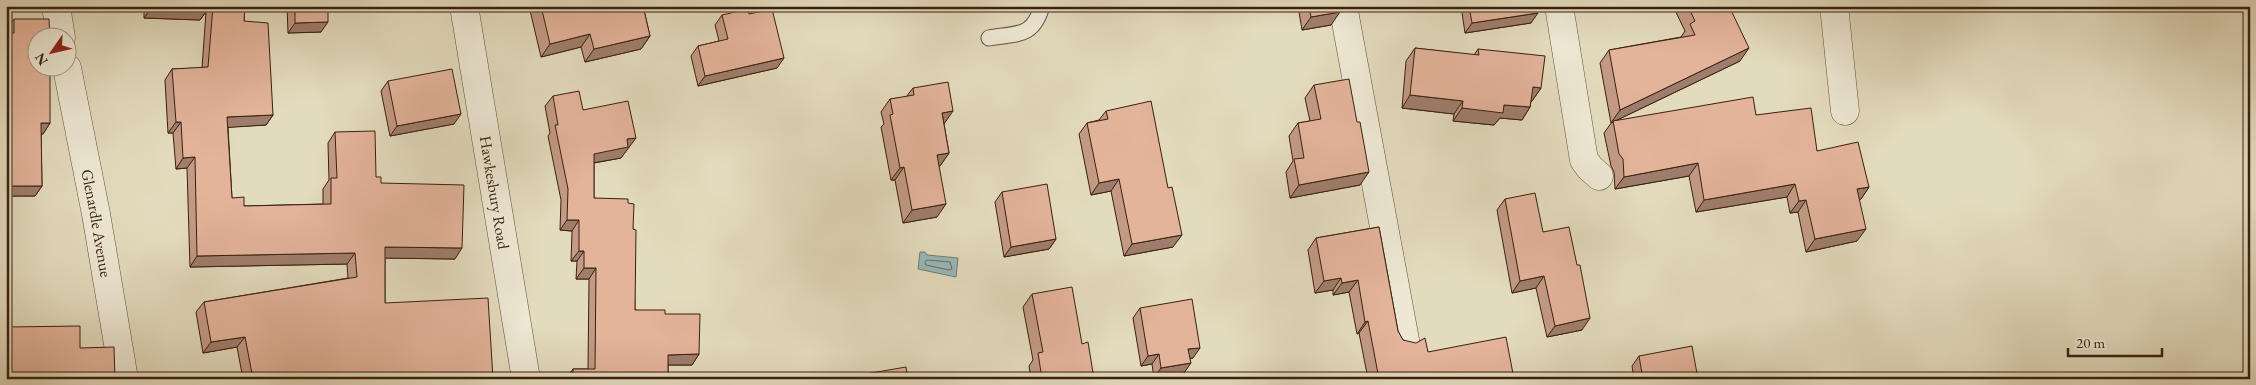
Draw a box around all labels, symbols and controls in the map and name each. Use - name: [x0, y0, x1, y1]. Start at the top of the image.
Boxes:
- north arrow: [28, 28, 78, 78]
- text: N: [30, 49, 52, 69]
- street label: Hawkesbury Road: [475, 134, 514, 252]
- street label: Glenardle Avenue: [76, 167, 117, 279]
- scale bar: [2068, 325, 2162, 357]
- text: 20 m: [2076, 333, 2105, 352]

